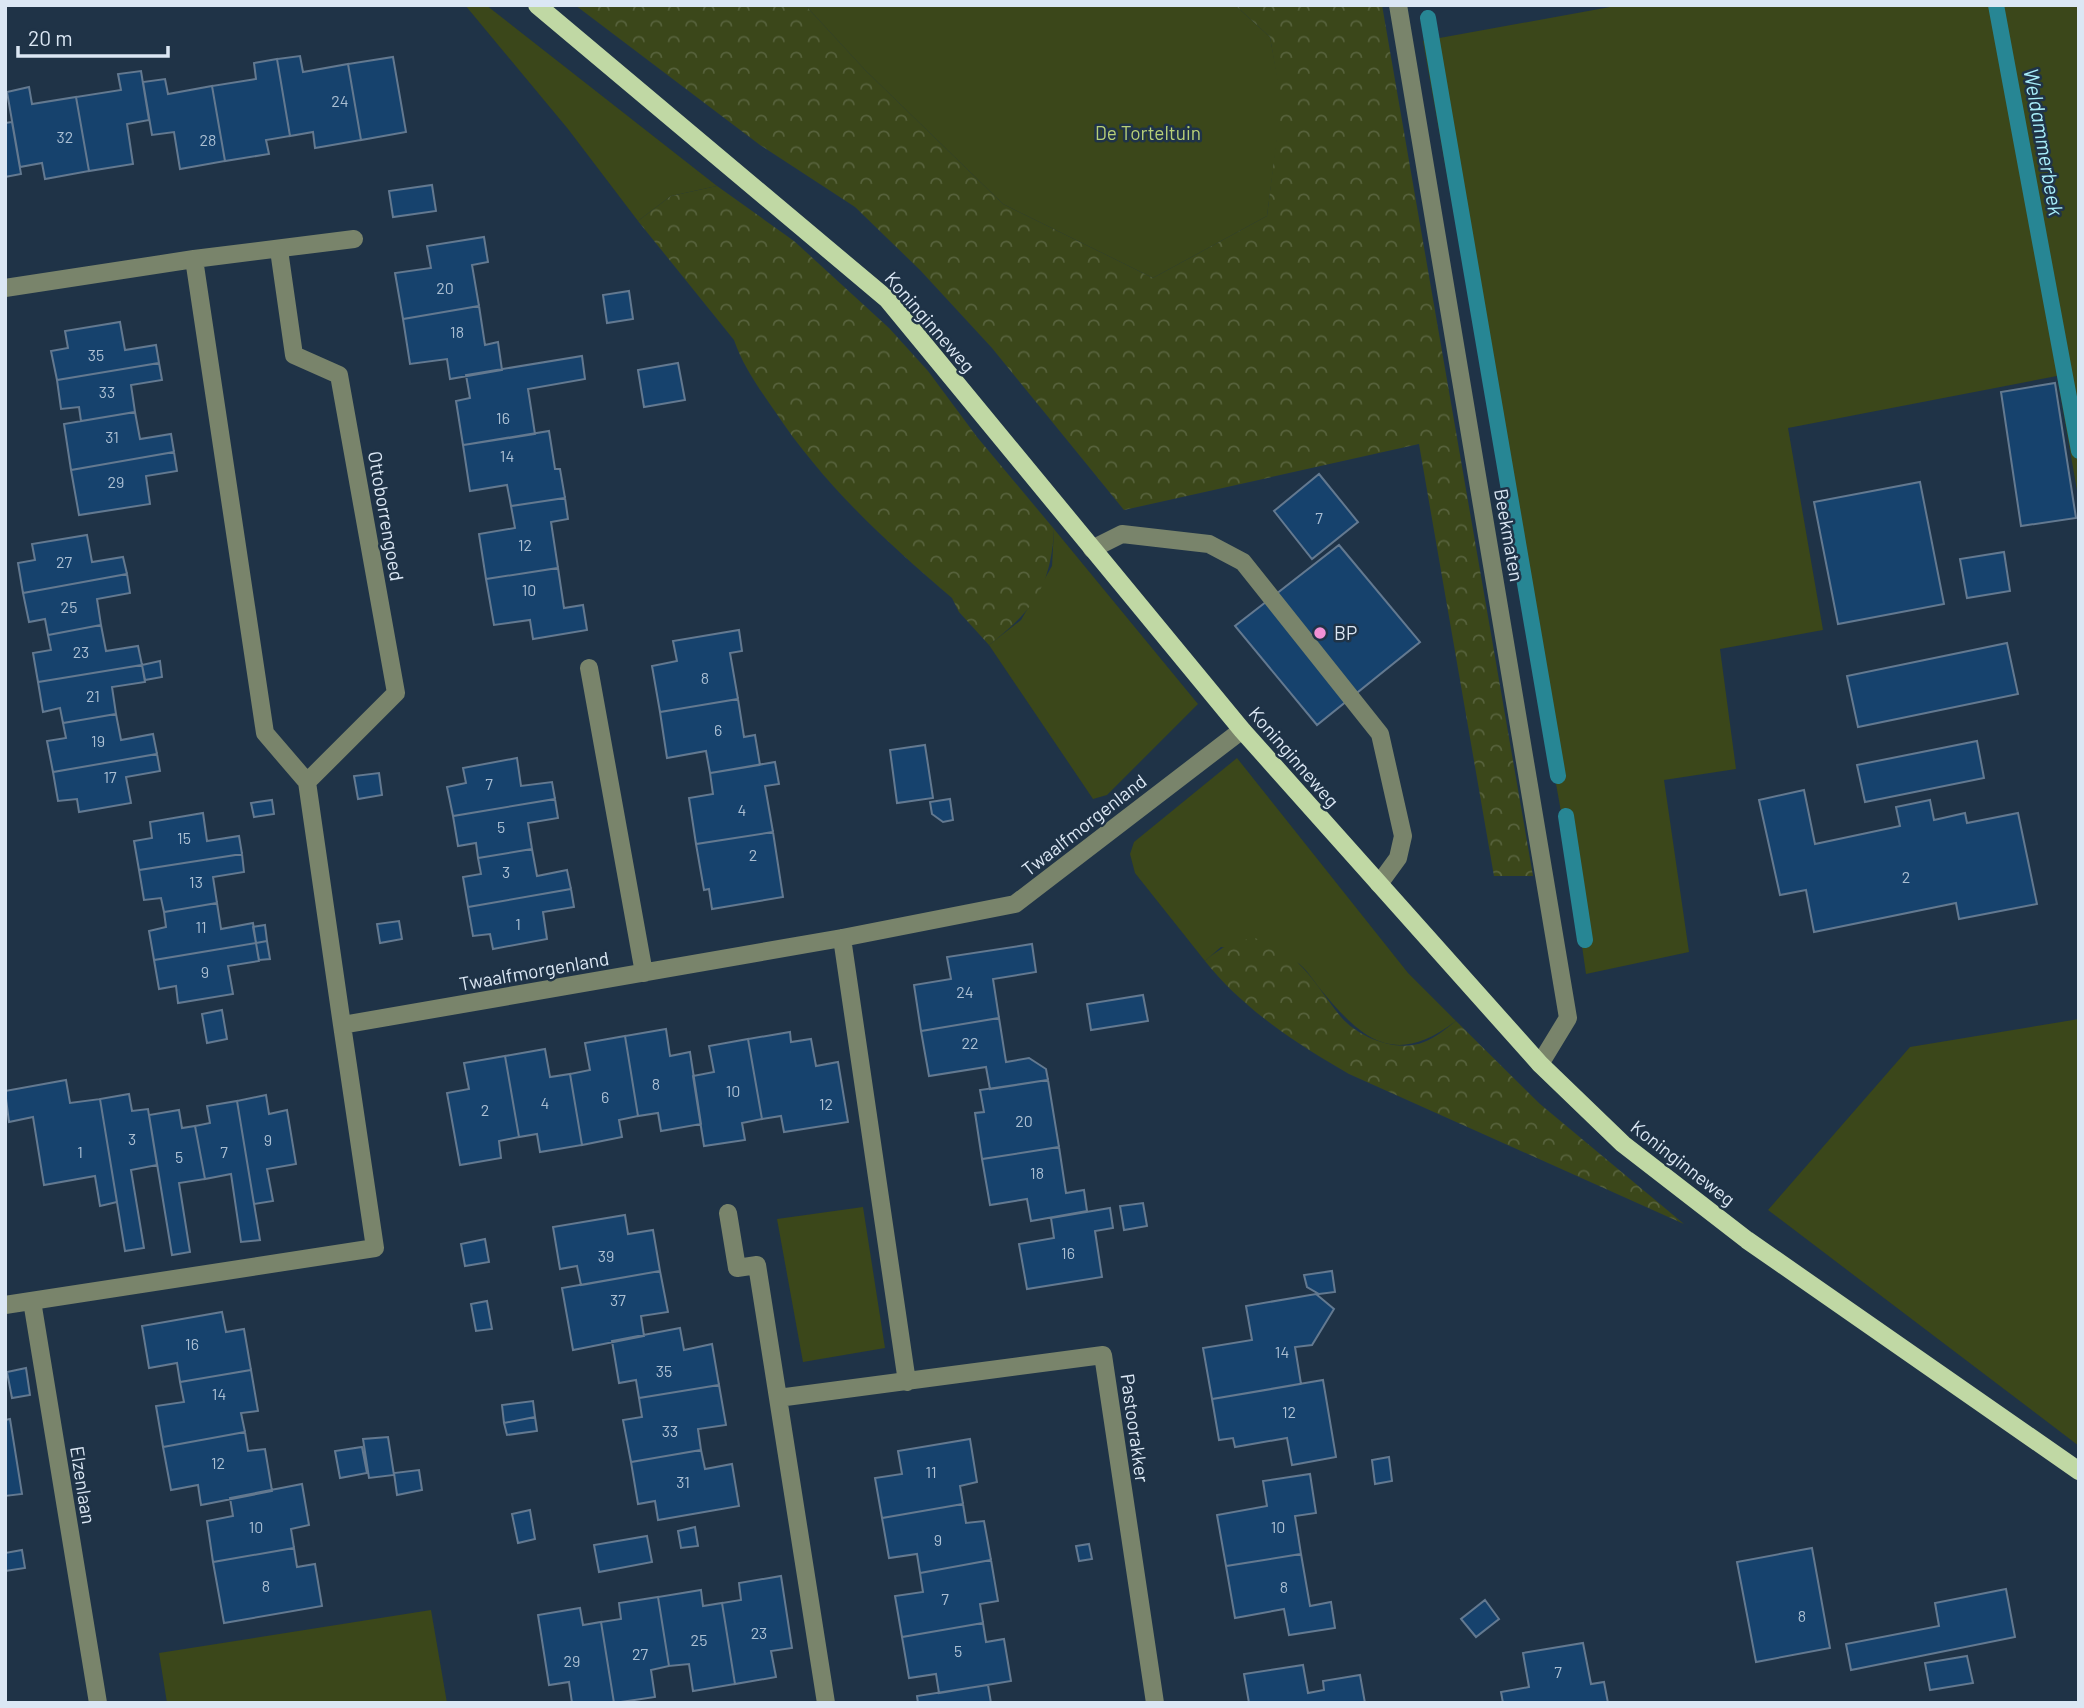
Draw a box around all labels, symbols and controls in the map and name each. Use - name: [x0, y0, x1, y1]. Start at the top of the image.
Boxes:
- scale bar: [18, 14, 168, 58]
- text: 20 m: [28, 25, 73, 50]
- water label: Weldammerbeek: [2019, 66, 2070, 218]
- house number: 24: [331, 91, 349, 110]
- park label: De Torteltuin: [1095, 121, 1201, 144]
- house number: 32: [57, 127, 73, 146]
- house number: 28: [200, 130, 216, 149]
- street label: Koninginneweg: [880, 267, 980, 377]
- house number: 20: [436, 278, 454, 297]
- house number: 18: [450, 322, 464, 341]
- house number: 35: [88, 345, 104, 364]
- house number: 33: [99, 382, 115, 401]
- house number: 16: [496, 408, 510, 427]
- house number: 31: [105, 427, 119, 446]
- house number: 14: [500, 446, 514, 465]
- street label: Ottoborrengoed: [364, 449, 409, 583]
- house number: 29: [108, 472, 124, 491]
- street label: Beekmaten: [1490, 487, 1529, 583]
- house number: 7: [1315, 508, 1323, 527]
- house number: 12: [518, 535, 532, 554]
- house number: 27: [56, 552, 72, 571]
- house number: 10: [522, 580, 536, 599]
- house number: 25: [61, 597, 77, 616]
- place label: BP: [1334, 621, 1357, 644]
- marker: BP: [1312, 625, 1328, 641]
- house number: 23: [73, 642, 89, 661]
- house number: 8: [701, 668, 709, 687]
- house number: 21: [86, 686, 100, 705]
- street label: Koninginneweg: [1244, 702, 1344, 812]
- house number: 6: [714, 720, 722, 739]
- house number: 19: [91, 731, 105, 750]
- house number: 17: [103, 767, 117, 786]
- street label: Twaalfmorgenland: [1017, 769, 1151, 880]
- house number: 7: [485, 774, 493, 793]
- house number: 4: [738, 800, 746, 819]
- house number: 5: [497, 817, 505, 836]
- house number: 15: [177, 828, 191, 847]
- house number: 2: [749, 845, 757, 864]
- house number: 3: [502, 862, 510, 881]
- house number: 2: [1902, 867, 1910, 886]
- house number: 13: [189, 872, 203, 891]
- house number: 1: [515, 914, 521, 933]
- house number: 11: [195, 917, 207, 936]
- street label: Twaalfmorgenland: [457, 946, 611, 995]
- house number: 9: [201, 962, 209, 981]
- house number: 24: [956, 982, 974, 1001]
- house number: 22: [961, 1033, 979, 1052]
- house number: 8: [652, 1074, 660, 1093]
- house number: 10: [726, 1081, 740, 1100]
- house number: 6: [601, 1087, 609, 1106]
- house number: 4: [541, 1093, 549, 1112]
- house number: 12: [819, 1094, 833, 1113]
- house number: 2: [481, 1100, 489, 1119]
- house number: 20: [1015, 1111, 1033, 1130]
- street label: Koninginneweg: [1627, 1115, 1740, 1210]
- house number: 3: [128, 1129, 136, 1148]
- house number: 9: [264, 1130, 272, 1149]
- house number: 1: [77, 1142, 83, 1161]
- house number: 7: [220, 1142, 228, 1161]
- house number: 5: [175, 1147, 183, 1166]
- house number: 18: [1030, 1163, 1044, 1182]
- house number: 16: [1061, 1243, 1075, 1262]
- house number: 39: [598, 1246, 614, 1265]
- house number: 37: [610, 1290, 626, 1309]
- house number: 16: [185, 1334, 199, 1353]
- house number: 14: [1275, 1342, 1289, 1361]
- house number: 35: [656, 1361, 672, 1380]
- street label: Pastoorakker: [1116, 1372, 1155, 1484]
- house number: 14: [212, 1384, 226, 1403]
- house number: 12: [1282, 1402, 1296, 1421]
- house number: 33: [662, 1421, 678, 1440]
- street label: Elzenlaan: [66, 1444, 101, 1526]
- house number: 12: [211, 1453, 225, 1472]
- house number: 11: [925, 1462, 937, 1481]
- house number: 31: [676, 1472, 690, 1491]
- house number: 10: [249, 1517, 263, 1536]
- house number: 10: [1271, 1517, 1285, 1536]
- house number: 9: [934, 1530, 942, 1549]
- house number: 8: [262, 1576, 270, 1595]
- house number: 8: [1280, 1577, 1288, 1596]
- house number: 7: [941, 1589, 949, 1608]
- house number: 8: [1798, 1606, 1806, 1625]
- house number: 23: [751, 1623, 767, 1642]
- house number: 25: [691, 1630, 707, 1649]
- house number: 5: [954, 1641, 962, 1660]
- house number: 27: [632, 1644, 648, 1663]
- house number: 29: [564, 1651, 580, 1670]
- house number: 7: [1554, 1662, 1562, 1681]

